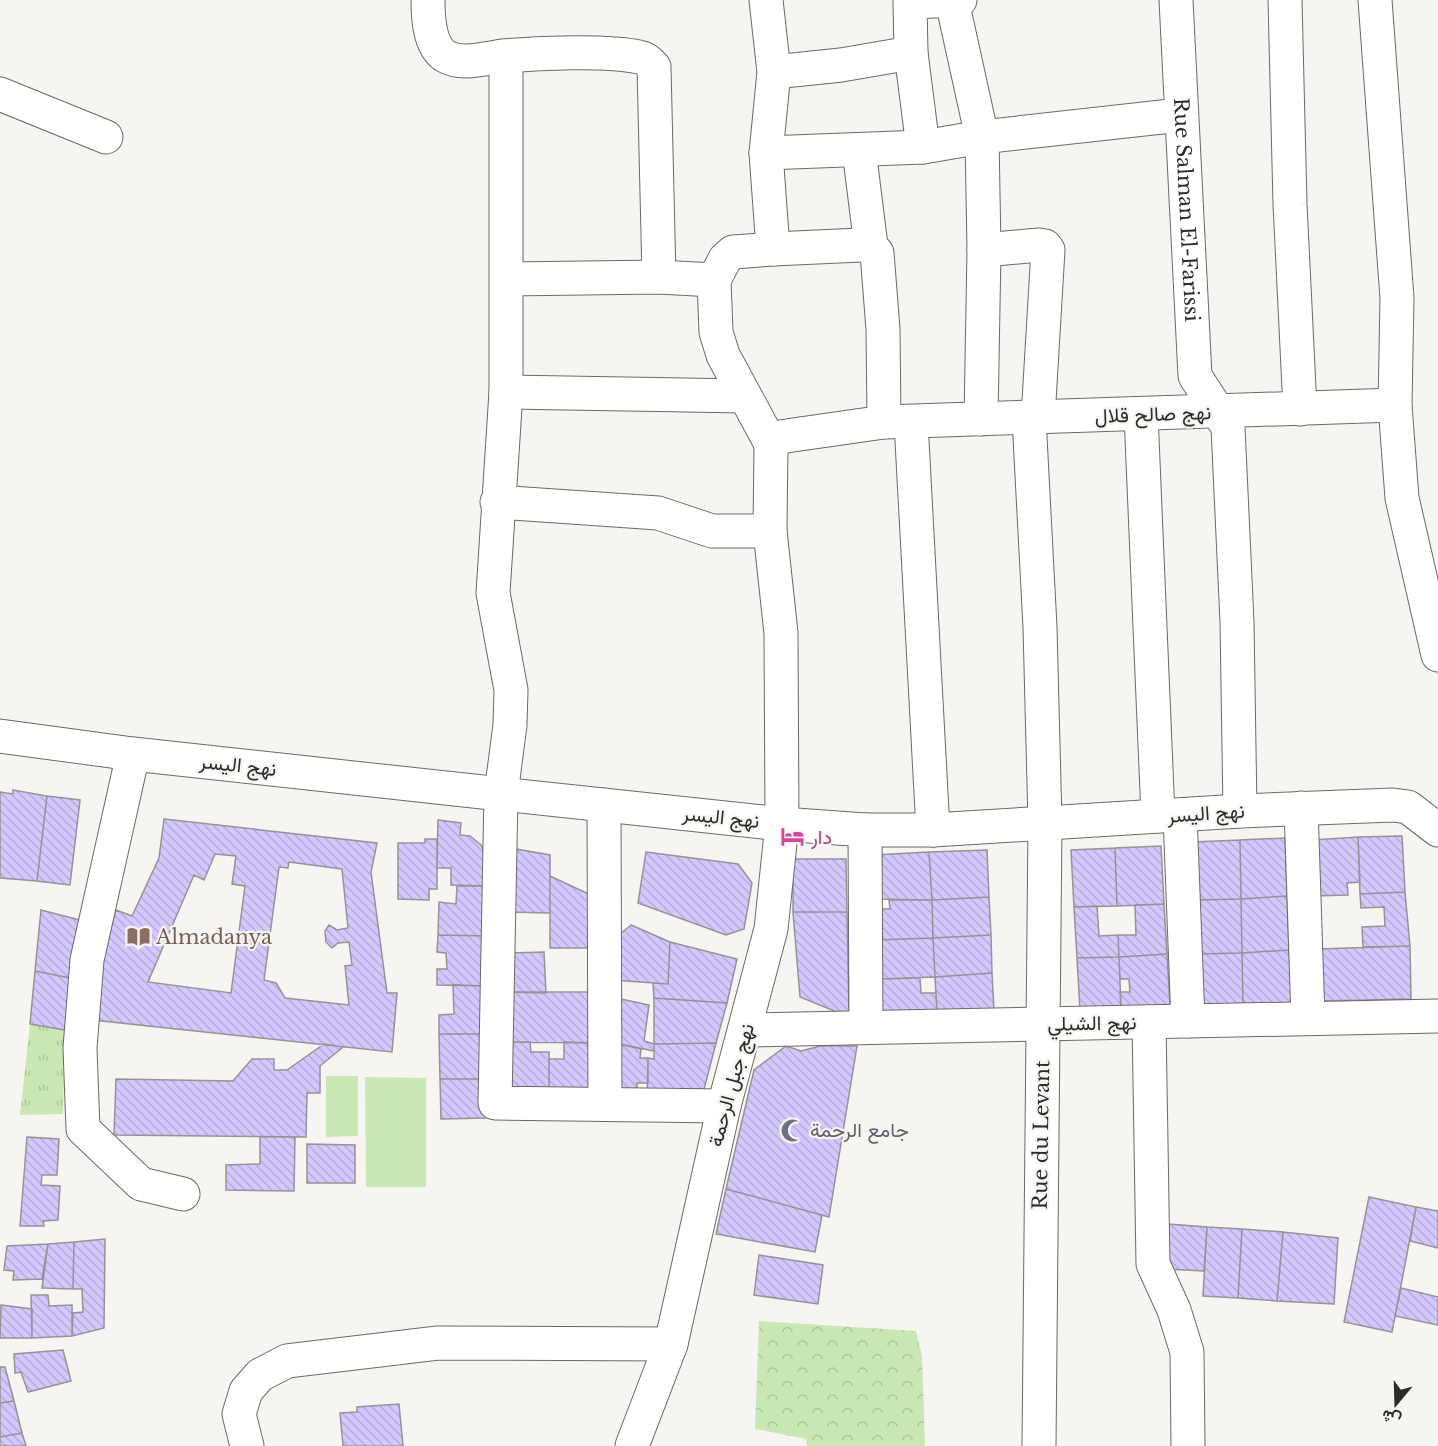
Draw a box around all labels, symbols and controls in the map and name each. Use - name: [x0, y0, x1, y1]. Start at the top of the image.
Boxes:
- street label: Rue Salman El-Farissi: [1169, 97, 1204, 322]
- street label: نهج صالح قلال: [1094, 400, 1212, 430]
- street label: نهج اليسر: [197, 749, 278, 783]
- street label: نهج اليسر: [1166, 798, 1246, 830]
- street label: نهج اليسر: [680, 801, 761, 835]
- hotel icon: دار: [780, 824, 806, 850]
- place label: دار: [810, 825, 832, 850]
- library icon: Almadanya: [125, 924, 151, 950]
- place label: Almadanya: [155, 925, 273, 949]
- street label: نهج الشيلي: [1047, 1010, 1137, 1041]
- street label: نهج جبل الرحمة: [703, 1021, 761, 1150]
- street label: Rue du Levant: [1028, 1060, 1054, 1210]
- mosque icon: جامع الرحمة: [779, 1117, 805, 1143]
- place label: جامع الرحمة: [810, 1118, 909, 1144]
- north arrow: [1366, 1374, 1426, 1434]
- text: ش: [1379, 1406, 1403, 1431]

